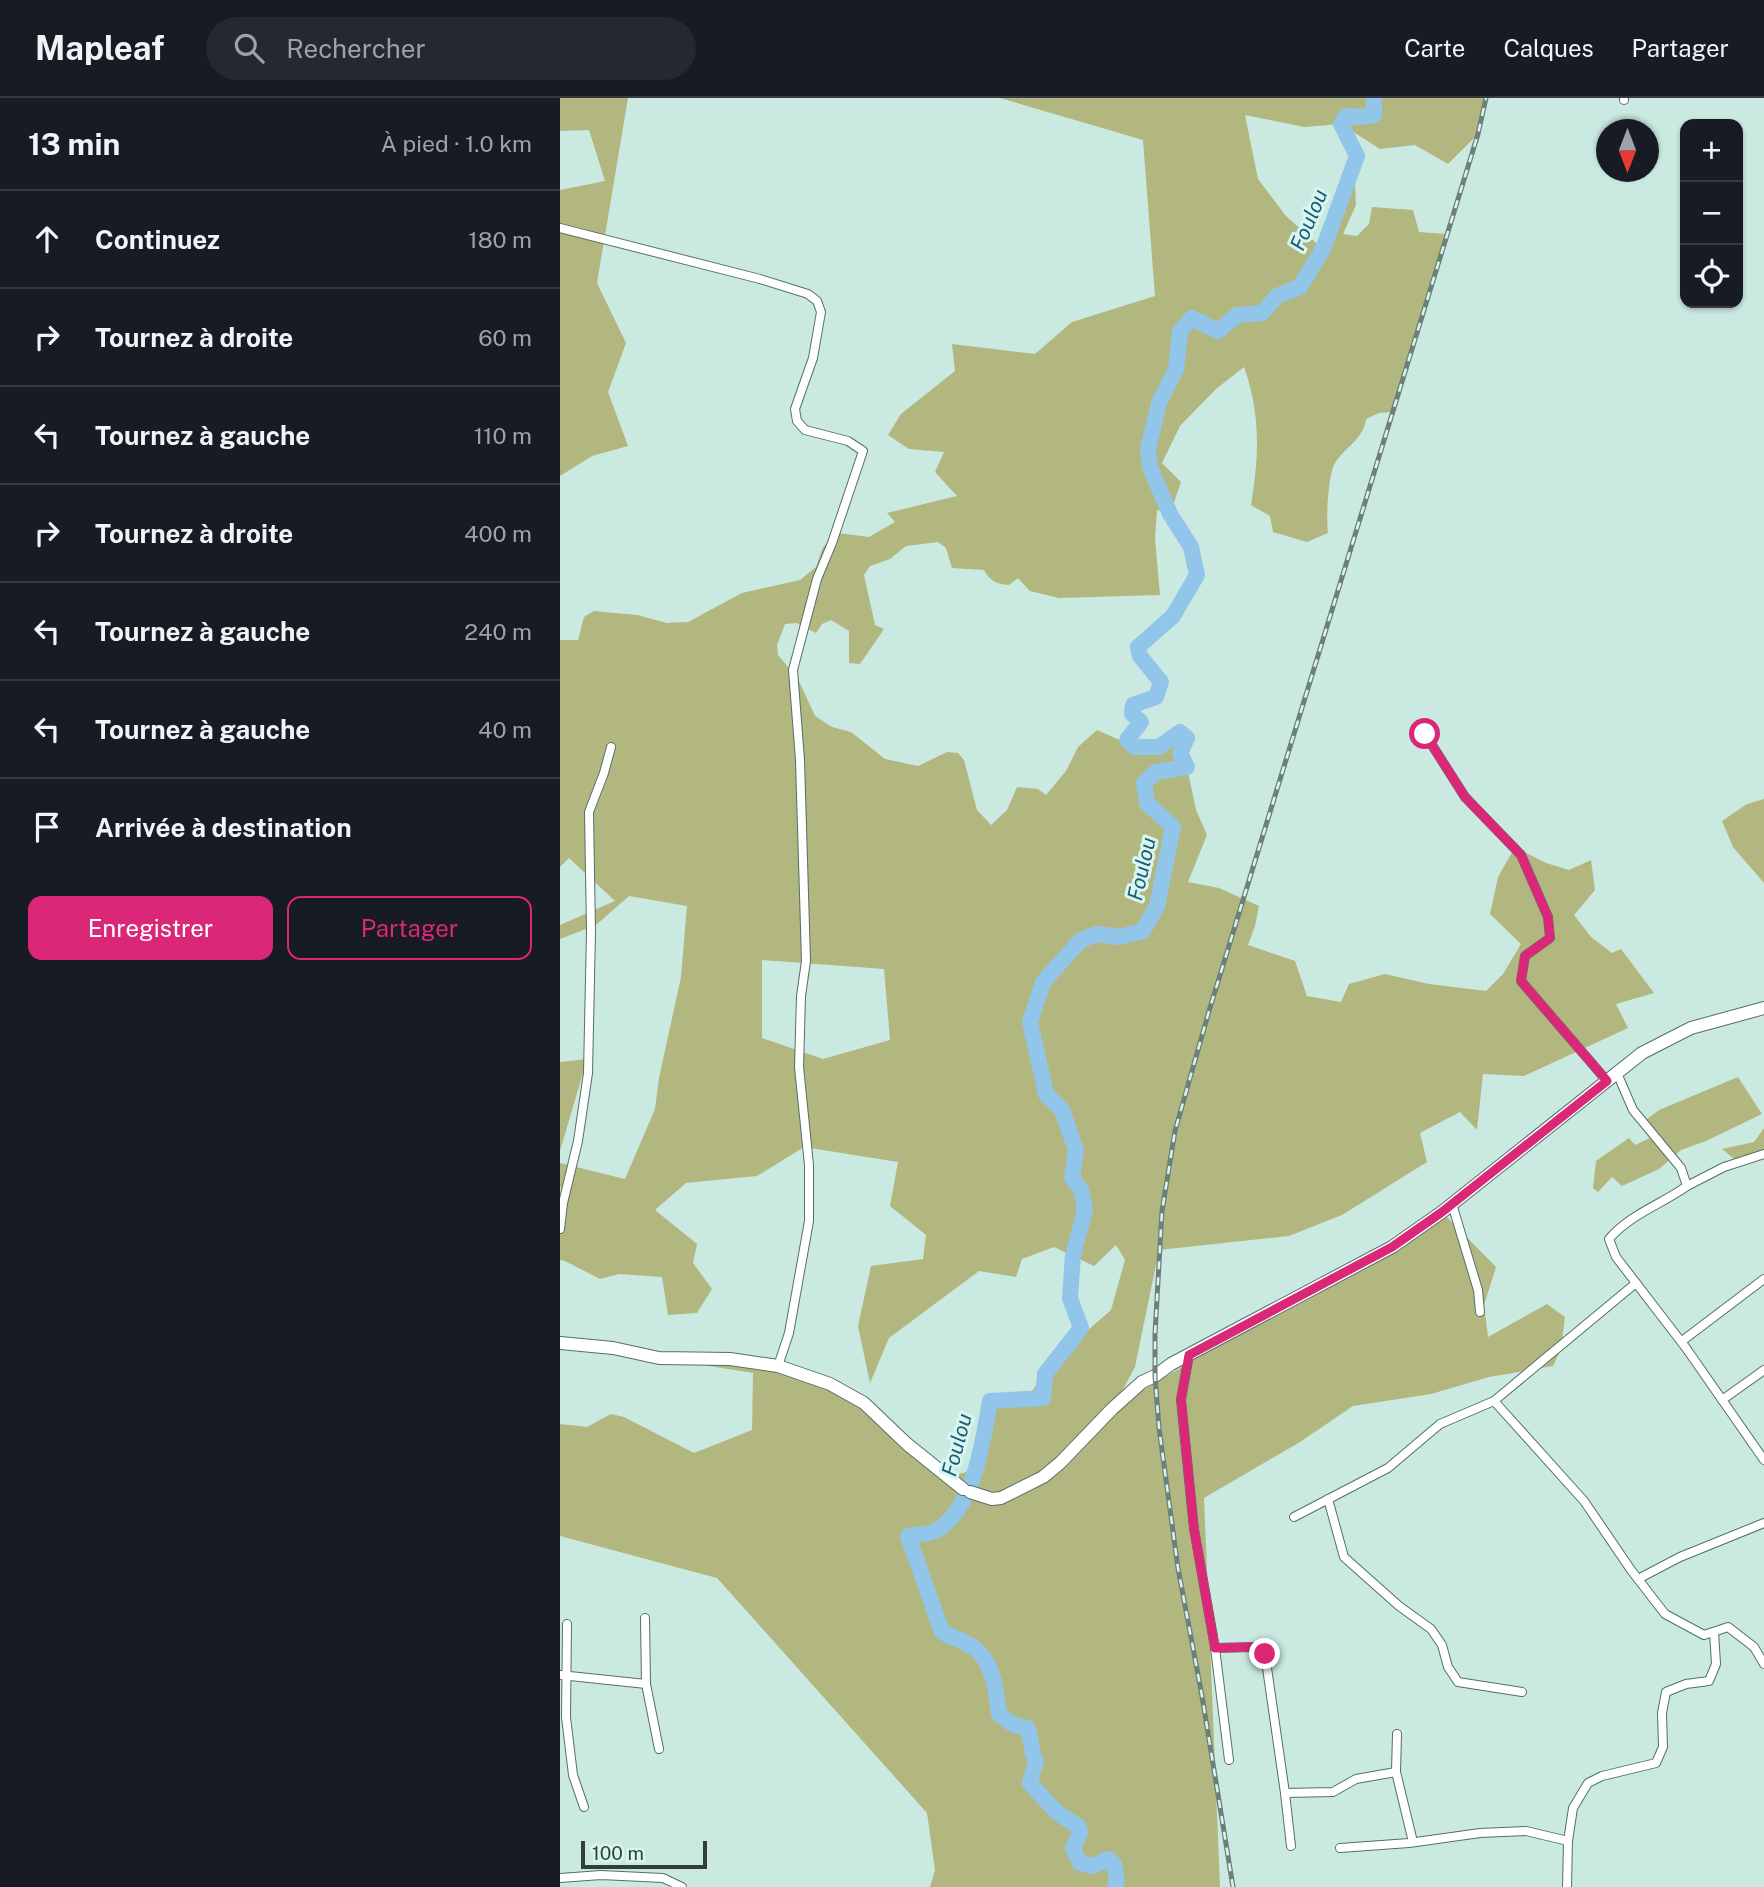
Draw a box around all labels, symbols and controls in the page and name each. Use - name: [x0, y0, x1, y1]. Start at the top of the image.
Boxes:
- search box: [206, 17, 696, 80]
- text: Mapleaf: [35, 29, 164, 67]
- icon: search: [230, 29, 268, 67]
- text: Rechercher: [286, 33, 426, 64]
- text: Carte: [1404, 34, 1465, 62]
- text: Calques: [1503, 34, 1594, 62]
- text: Partager: [1632, 34, 1729, 62]
- north arrow: [1596, 119, 1659, 182]
- map controls: [1680, 119, 1743, 308]
- button: +: [1680, 119, 1743, 182]
- text: 13 min: [28, 126, 120, 162]
- text: À pied · 1.0 km: [381, 130, 532, 157]
- button: −: [1680, 182, 1743, 245]
- water label: Foulou: [1285, 185, 1333, 254]
- icon: ahead: [28, 220, 66, 258]
- text: Continuez: [95, 224, 220, 255]
- text: 180 m: [468, 226, 532, 253]
- button: locate: [1680, 245, 1743, 308]
- icon: right: [28, 318, 66, 356]
- text: Tournez à droite: [95, 322, 293, 353]
- text: 60 m: [478, 324, 532, 351]
- icon: left: [28, 416, 66, 454]
- text: Tournez à gauche: [95, 420, 310, 451]
- text: 110 m: [474, 422, 532, 449]
- icon: right: [28, 514, 66, 552]
- text: Tournez à droite: [95, 518, 293, 549]
- text: 400 m: [464, 520, 532, 547]
- icon: left: [28, 612, 66, 650]
- text: Tournez à gauche: [95, 616, 310, 647]
- text: 240 m: [464, 618, 532, 645]
- icon: left: [28, 710, 66, 748]
- text: Tournez à gauche: [95, 714, 310, 745]
- text: 40 m: [478, 716, 532, 743]
- route start: [1409, 718, 1440, 749]
- icon: arrive: [28, 808, 66, 846]
- text: Arrivée à destination: [95, 812, 352, 843]
- water label: Foulou: [1122, 835, 1161, 903]
- button: Enregistrer: [28, 896, 273, 960]
- button: Partager: [287, 896, 532, 960]
- water label: Foulou: [936, 1411, 977, 1479]
- route end: [1249, 1638, 1280, 1669]
- scale bar: [581, 1838, 707, 1870]
- text: 100 m: [592, 1842, 644, 1864]

